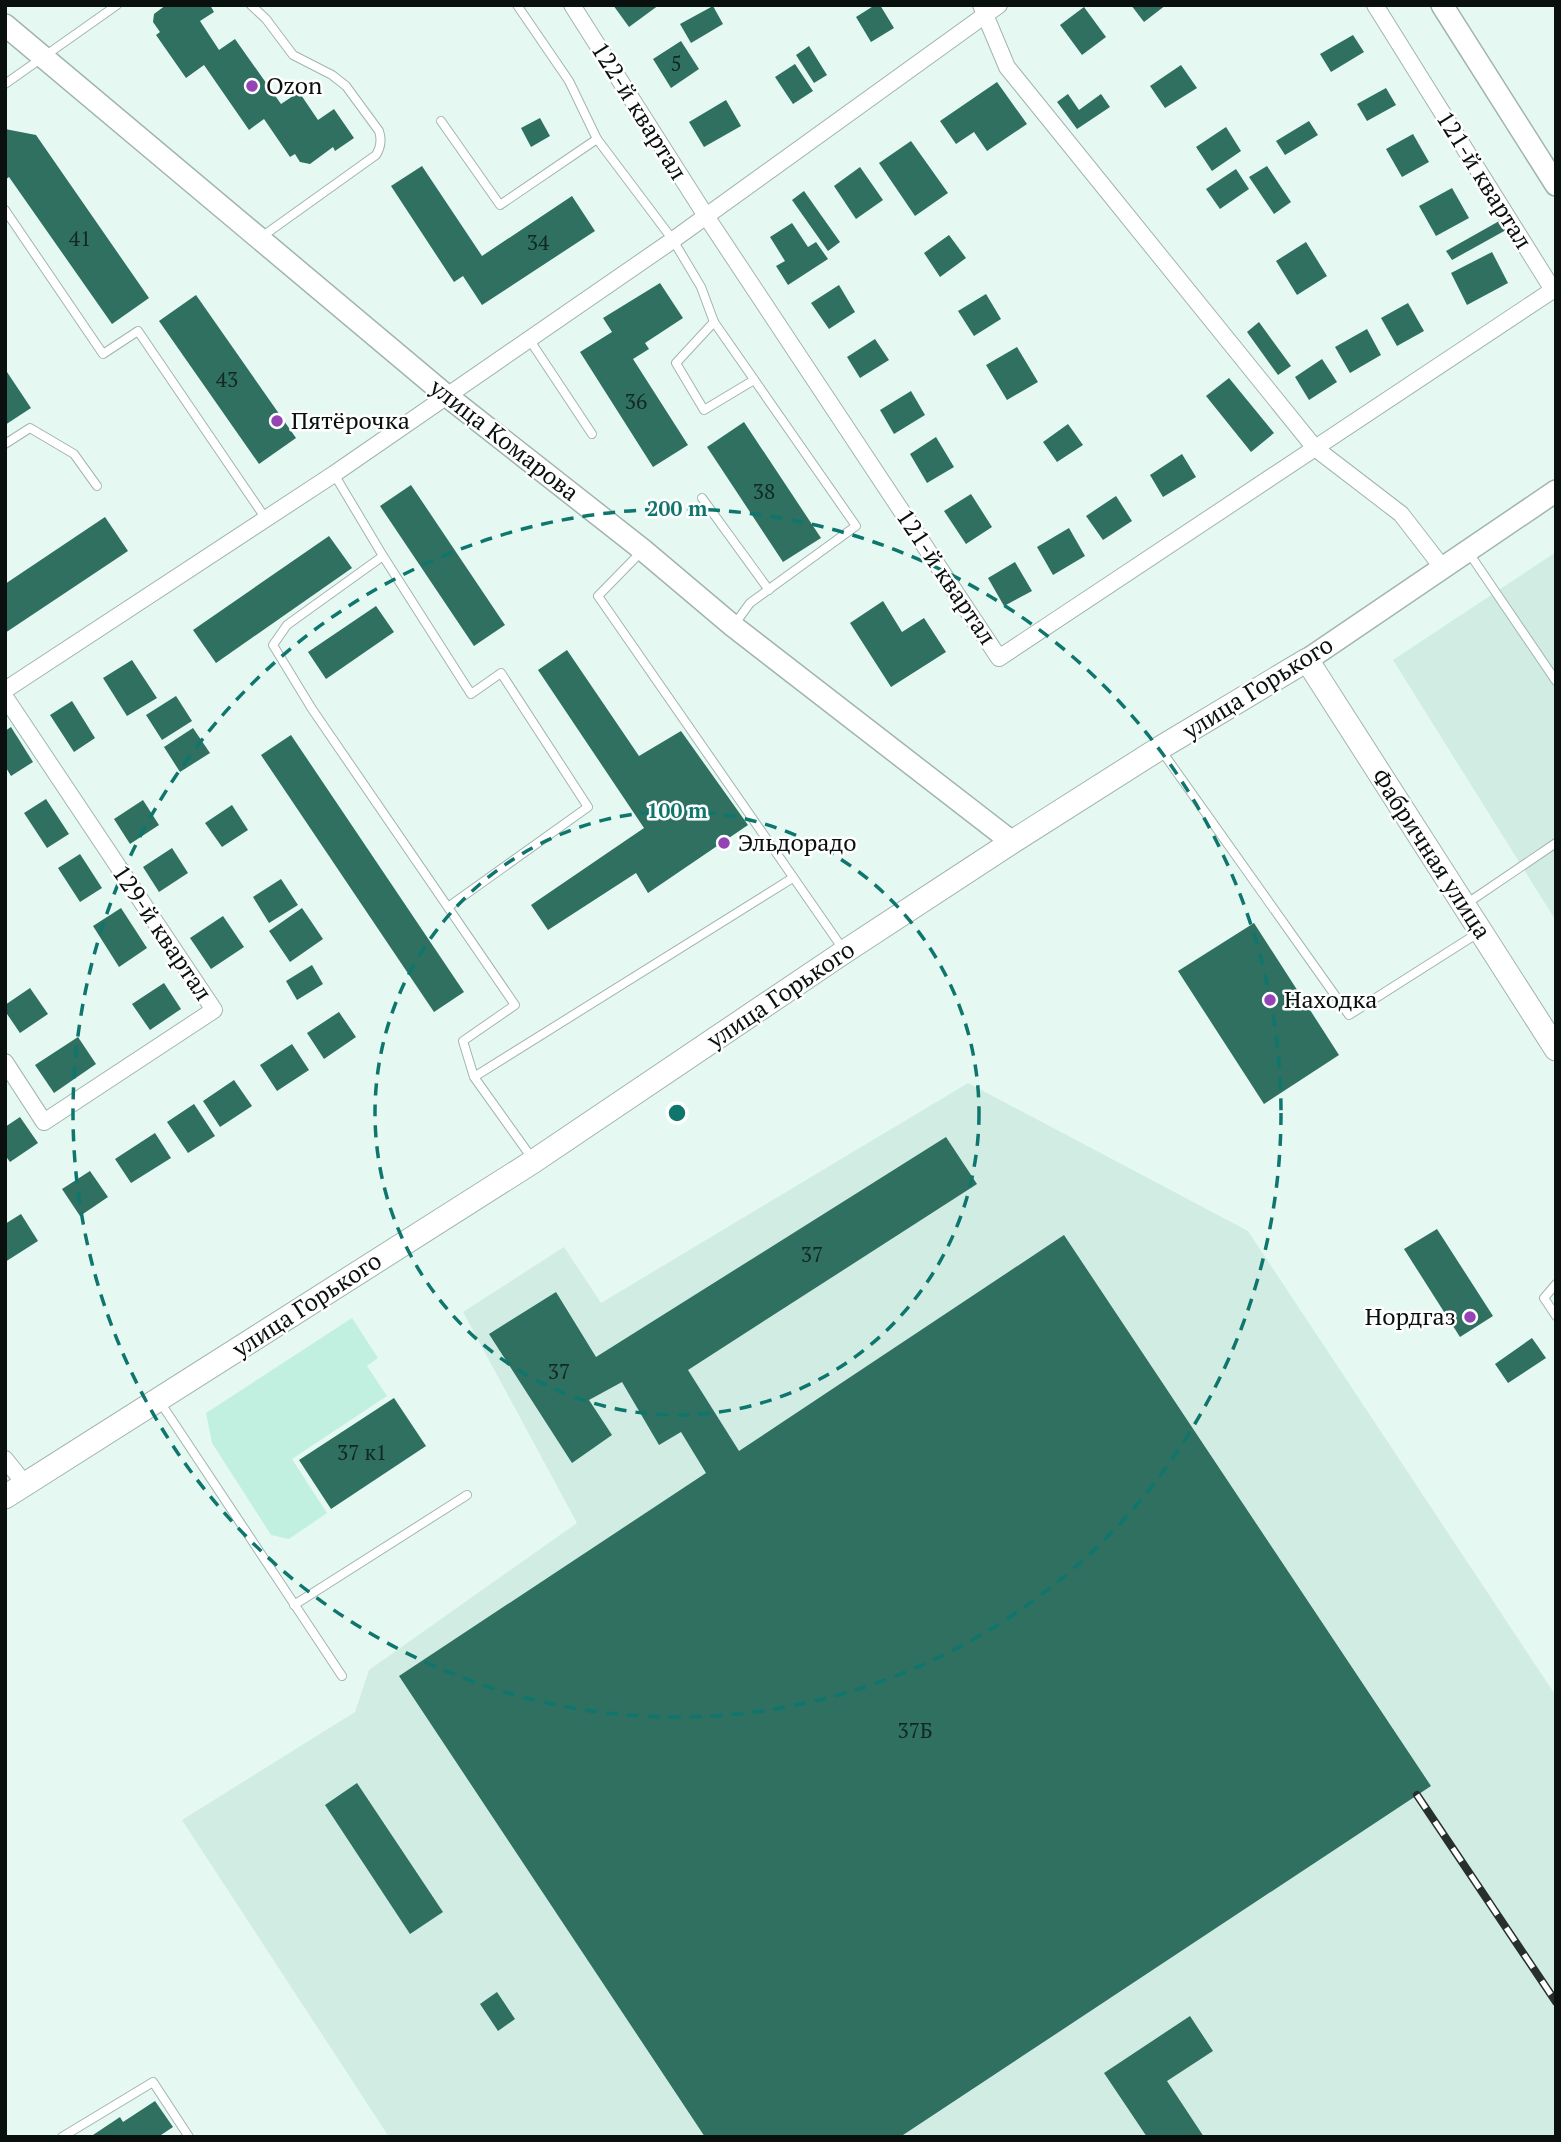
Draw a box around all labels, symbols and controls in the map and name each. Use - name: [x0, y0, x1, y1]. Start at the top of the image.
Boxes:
- street label: 122-й квартал: [585, 35, 695, 186]
- house number: 5: [670, 49, 682, 77]
- place label: Ozon: [266, 69, 322, 101]
- marker: Ozon: [244, 78, 260, 94]
- street label: 121-й квартал: [1430, 104, 1540, 255]
- house number: 41: [69, 224, 91, 252]
- house number: 34: [527, 228, 550, 256]
- house number: 43: [216, 365, 238, 393]
- street label: улица Комарова: [423, 370, 586, 508]
- house number: 36: [625, 387, 647, 415]
- place label: Пятёрочка: [291, 404, 410, 436]
- marker: Пятёрочка: [269, 413, 285, 429]
- house number: 38: [753, 477, 775, 505]
- text: 200 m: [647, 494, 708, 522]
- street label: 121-й квартал: [890, 502, 1004, 651]
- street label: улица Горького: [1175, 628, 1339, 747]
- street label: Фабричная улица: [1365, 762, 1499, 945]
- text: 100 m: [647, 796, 708, 824]
- place label: Эльдорадо: [738, 826, 857, 858]
- marker: Эльдорадо: [716, 835, 732, 851]
- street label: 129-й квартал: [106, 858, 220, 1007]
- street label: улица Горького: [700, 933, 861, 1056]
- place label: Находка: [1284, 983, 1377, 1015]
- marker: Находка: [1262, 992, 1278, 1008]
- centre of rings: [665, 1101, 689, 1125]
- house number: 37: [801, 1240, 823, 1268]
- street label: улица Горького: [225, 1244, 387, 1365]
- place label: Нордгаз: [1365, 1300, 1456, 1332]
- marker: Нордгаз: [1462, 1309, 1478, 1325]
- house number: 37: [548, 1357, 570, 1385]
- house number: 37 к1: [337, 1438, 387, 1466]
- house number: 37Б: [898, 1716, 933, 1744]

